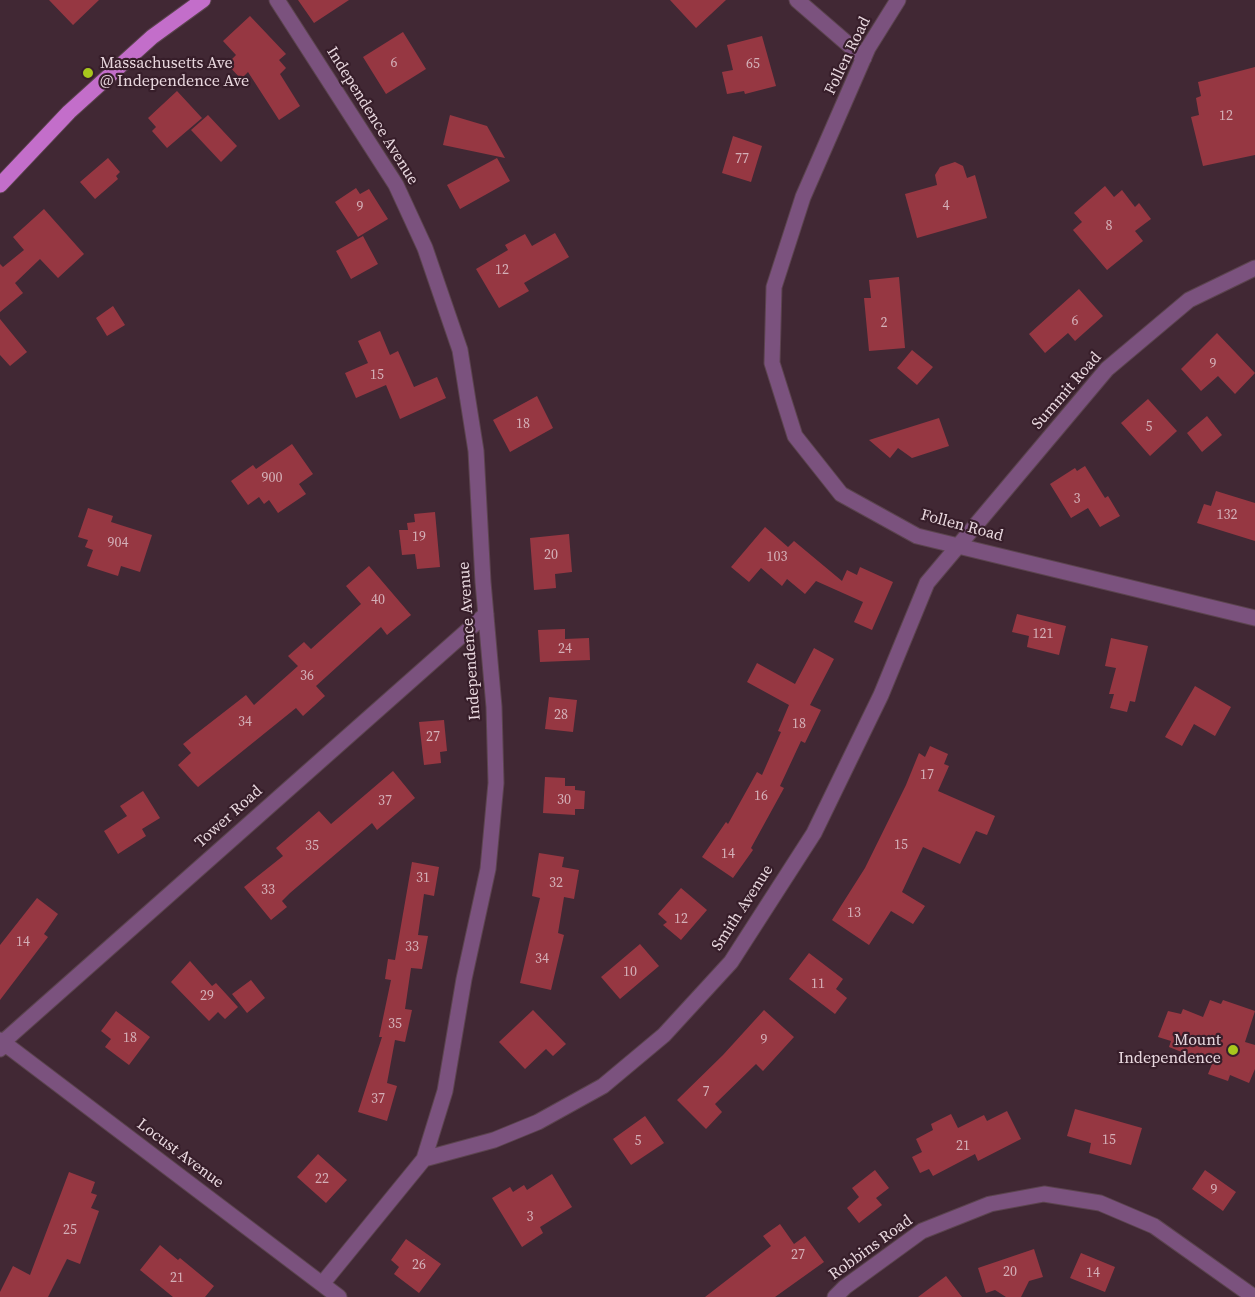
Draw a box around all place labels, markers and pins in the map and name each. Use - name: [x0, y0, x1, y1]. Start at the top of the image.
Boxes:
- place label: Massachusetts Ave @ Independence Ave: [100, 54, 249, 92]
- marker: Massachusetts Ave @ Independence Ave: [81, 66, 95, 80]
- place label: Mount Independence: [1118, 1031, 1221, 1069]
- marker: Mount Independence: [1226, 1043, 1240, 1057]

